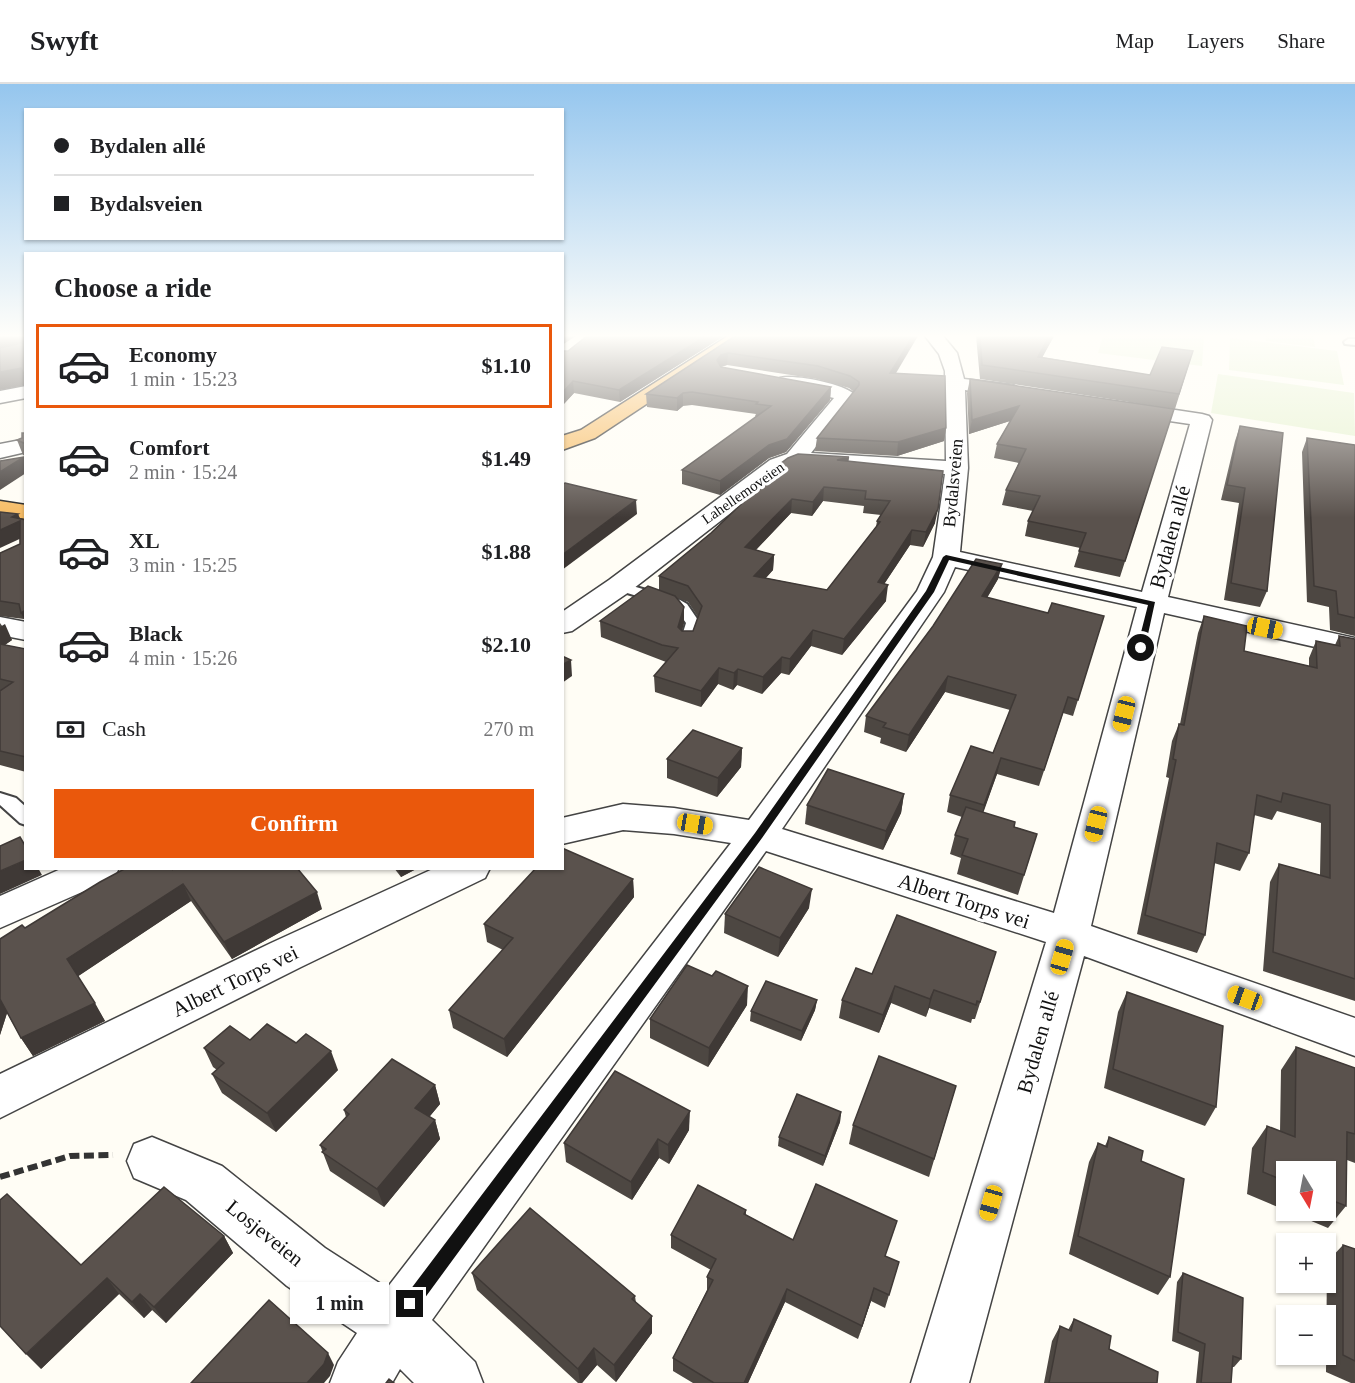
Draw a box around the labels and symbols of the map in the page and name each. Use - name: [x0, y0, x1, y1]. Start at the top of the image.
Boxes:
- street label: Bydalsveien: [939, 438, 967, 528]
- street label: Lahellemoveien: [699, 458, 788, 527]
- street label: Bydalen allé: [1145, 483, 1195, 591]
- car: [1246, 615, 1284, 641]
- route start: [1127, 634, 1154, 661]
- car: [1111, 694, 1137, 734]
- car: [1083, 804, 1109, 844]
- car: [676, 812, 714, 836]
- street label: Albert Torps vei: [895, 868, 1033, 934]
- car: [1048, 937, 1076, 977]
- street label: Albert Torps vei: [168, 940, 302, 1022]
- car: [1225, 983, 1265, 1013]
- street label: Bydalen allé: [1012, 988, 1064, 1096]
- north arrow: [1276, 1161, 1336, 1221]
- car: [977, 1183, 1005, 1223]
- street label: Losjeveien: [222, 1195, 309, 1272]
- callout: 1 min: [290, 1283, 389, 1325]
- route end: [396, 1290, 423, 1317]

